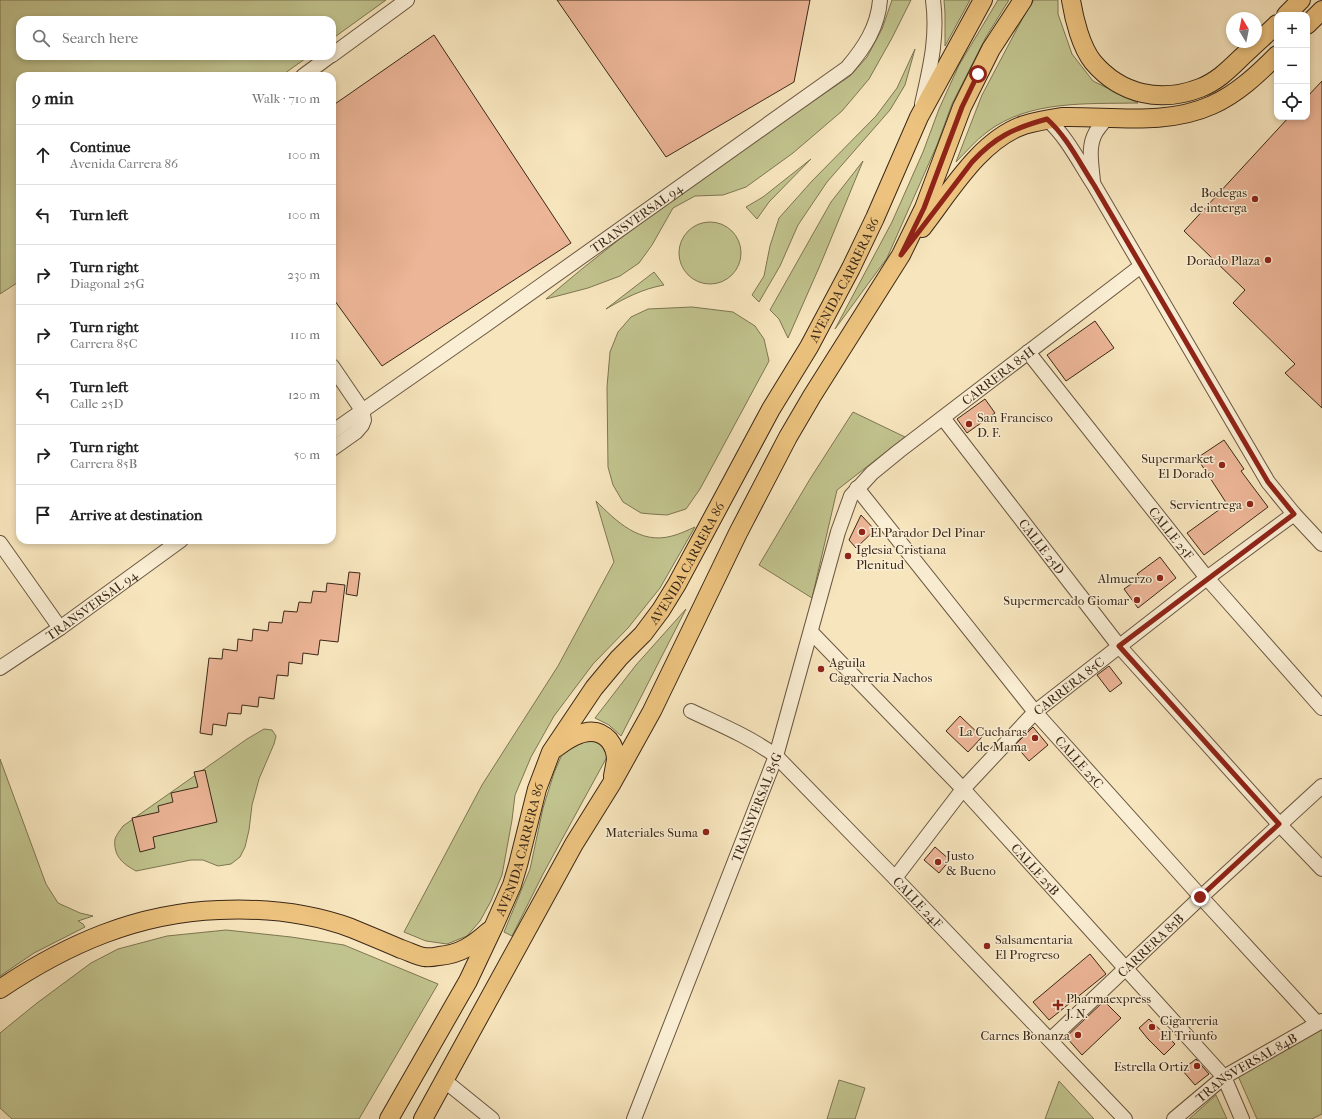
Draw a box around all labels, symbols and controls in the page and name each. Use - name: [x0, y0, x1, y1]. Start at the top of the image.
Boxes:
- north arrow: [1226, 12, 1262, 48]
- map controls: [1274, 12, 1310, 120]
- button: +: [1274, 12, 1310, 48]
- search box: [16, 16, 336, 60]
- icon: search: [30, 27, 52, 49]
- text: Search here: [62, 29, 138, 47]
- button: −: [1274, 48, 1310, 84]
- route start: [969, 65, 987, 83]
- button: locate: [1274, 84, 1310, 120]
- text: 9 min: [32, 88, 74, 108]
- text: Walk · 710 m: [252, 91, 320, 106]
- text: Continue: [70, 138, 130, 156]
- icon: ahead: [32, 144, 54, 166]
- text: 100 m: [287, 147, 320, 162]
- text: Avenida Carrera 86: [70, 156, 178, 171]
- street label: TRANSVERSAL 94: [588, 180, 686, 256]
- place label: Bodegas de interga: [1190, 185, 1248, 215]
- marker: Bodegas de interga: [1250, 194, 1260, 204]
- icon: left: [32, 204, 54, 226]
- text: Turn left: [70, 206, 128, 224]
- text: 100 m: [287, 207, 320, 222]
- street label: AVENIDA CARRERA 86: [805, 214, 883, 346]
- place label: Dorado Plaza: [1186, 253, 1261, 268]
- marker: Dorado Plaza: [1263, 255, 1273, 265]
- text: Turn right: [70, 258, 139, 276]
- icon: right: [32, 264, 54, 286]
- text: 230 m: [287, 267, 320, 282]
- text: Diagonal 25G: [70, 276, 145, 291]
- text: Turn right: [70, 318, 139, 336]
- icon: right: [32, 324, 54, 346]
- text: 110 m: [290, 327, 320, 342]
- text: Carrera 85C: [70, 336, 137, 351]
- street label: CARRERA 85H: [959, 343, 1037, 408]
- text: Turn left: [70, 378, 128, 396]
- icon: left: [32, 384, 54, 406]
- text: 120 m: [288, 387, 320, 402]
- text: Calle 25D: [70, 396, 123, 411]
- place label: San Francisco D. F.: [977, 410, 1053, 440]
- marker: San Francisco D. F.: [964, 419, 974, 429]
- text: Turn right: [70, 438, 139, 456]
- icon: right: [32, 444, 54, 466]
- text: 50 m: [294, 447, 320, 462]
- place label: Supermarket El Dorado: [1141, 451, 1214, 481]
- text: Carrera 85B: [70, 456, 137, 471]
- marker: Supermarket El Dorado: [1217, 460, 1227, 470]
- place label: Servientrega: [1170, 497, 1243, 512]
- street label: AVENIDA CARRERA 86: [645, 499, 728, 628]
- marker: Servientrega: [1245, 499, 1255, 509]
- icon: arrive: [32, 504, 54, 526]
- street label: CALLE 25F: [1146, 504, 1196, 563]
- text: Arrive at destination: [70, 506, 202, 524]
- street label: CALLE 25D: [1016, 516, 1068, 577]
- place label: El Parador Del Pinar: [870, 525, 985, 540]
- marker: El Parador Del Pinar: [857, 527, 867, 537]
- place label: Iglesia Cristiana Plenitud: [856, 542, 947, 572]
- marker: Iglesia Cristiana Plenitud: [843, 551, 853, 561]
- street label: TRANSVERSAL 94: [43, 567, 141, 643]
- place label: Almuerzo: [1097, 571, 1152, 586]
- marker: Almuerzo: [1155, 573, 1165, 583]
- place label: Supermercado Giomar: [1003, 593, 1129, 608]
- marker: Supermercado Giomar: [1132, 595, 1142, 605]
- street label: CARRERA 85C: [1031, 654, 1107, 718]
- place label: Aguila Cagarreria Nachos: [828, 655, 932, 685]
- marker: Aguila Cagarreria Nachos: [816, 664, 826, 674]
- place label: La Cucharas de Mama: [959, 724, 1028, 754]
- marker: La Cucharas de Mama: [1030, 733, 1040, 743]
- street label: CALLE 25C: [1052, 733, 1107, 791]
- street label: TRANSVERSAL 85G: [728, 750, 785, 864]
- street label: AVENIDA CARRERA 86: [492, 780, 547, 919]
- place label: Materiales Suma: [605, 825, 699, 840]
- marker: Materiales Suma: [701, 827, 711, 837]
- street label: CALLE 25B: [1008, 840, 1062, 898]
- place label: Justo & Bueno: [945, 848, 996, 878]
- marker: Justo & Bueno: [933, 857, 943, 867]
- street label: CALLE 24F: [890, 874, 945, 931]
- route end: [1191, 888, 1209, 906]
- street label: CARRERA 85B: [1114, 911, 1187, 980]
- place label: Salsamentaria El Progreso: [995, 932, 1074, 962]
- marker: Salsamentaria El Progreso: [982, 941, 992, 951]
- place label: Pharmaexpress J. N.: [1065, 991, 1151, 1021]
- marker: Pharmaexpress J. N.: [1053, 1000, 1063, 1010]
- place label: Cigarreria El Triunfo: [1160, 1013, 1219, 1043]
- marker: Cigarreria El Triunfo: [1147, 1022, 1157, 1032]
- place label: Carnes Bonanza: [980, 1028, 1071, 1043]
- marker: Carnes Bonanza: [1073, 1030, 1083, 1040]
- street label: TRANSVERSAL 84B: [1193, 1030, 1300, 1106]
- place label: Estrella Ortiz: [1114, 1059, 1189, 1074]
- marker: Estrella Ortiz: [1192, 1061, 1202, 1071]

